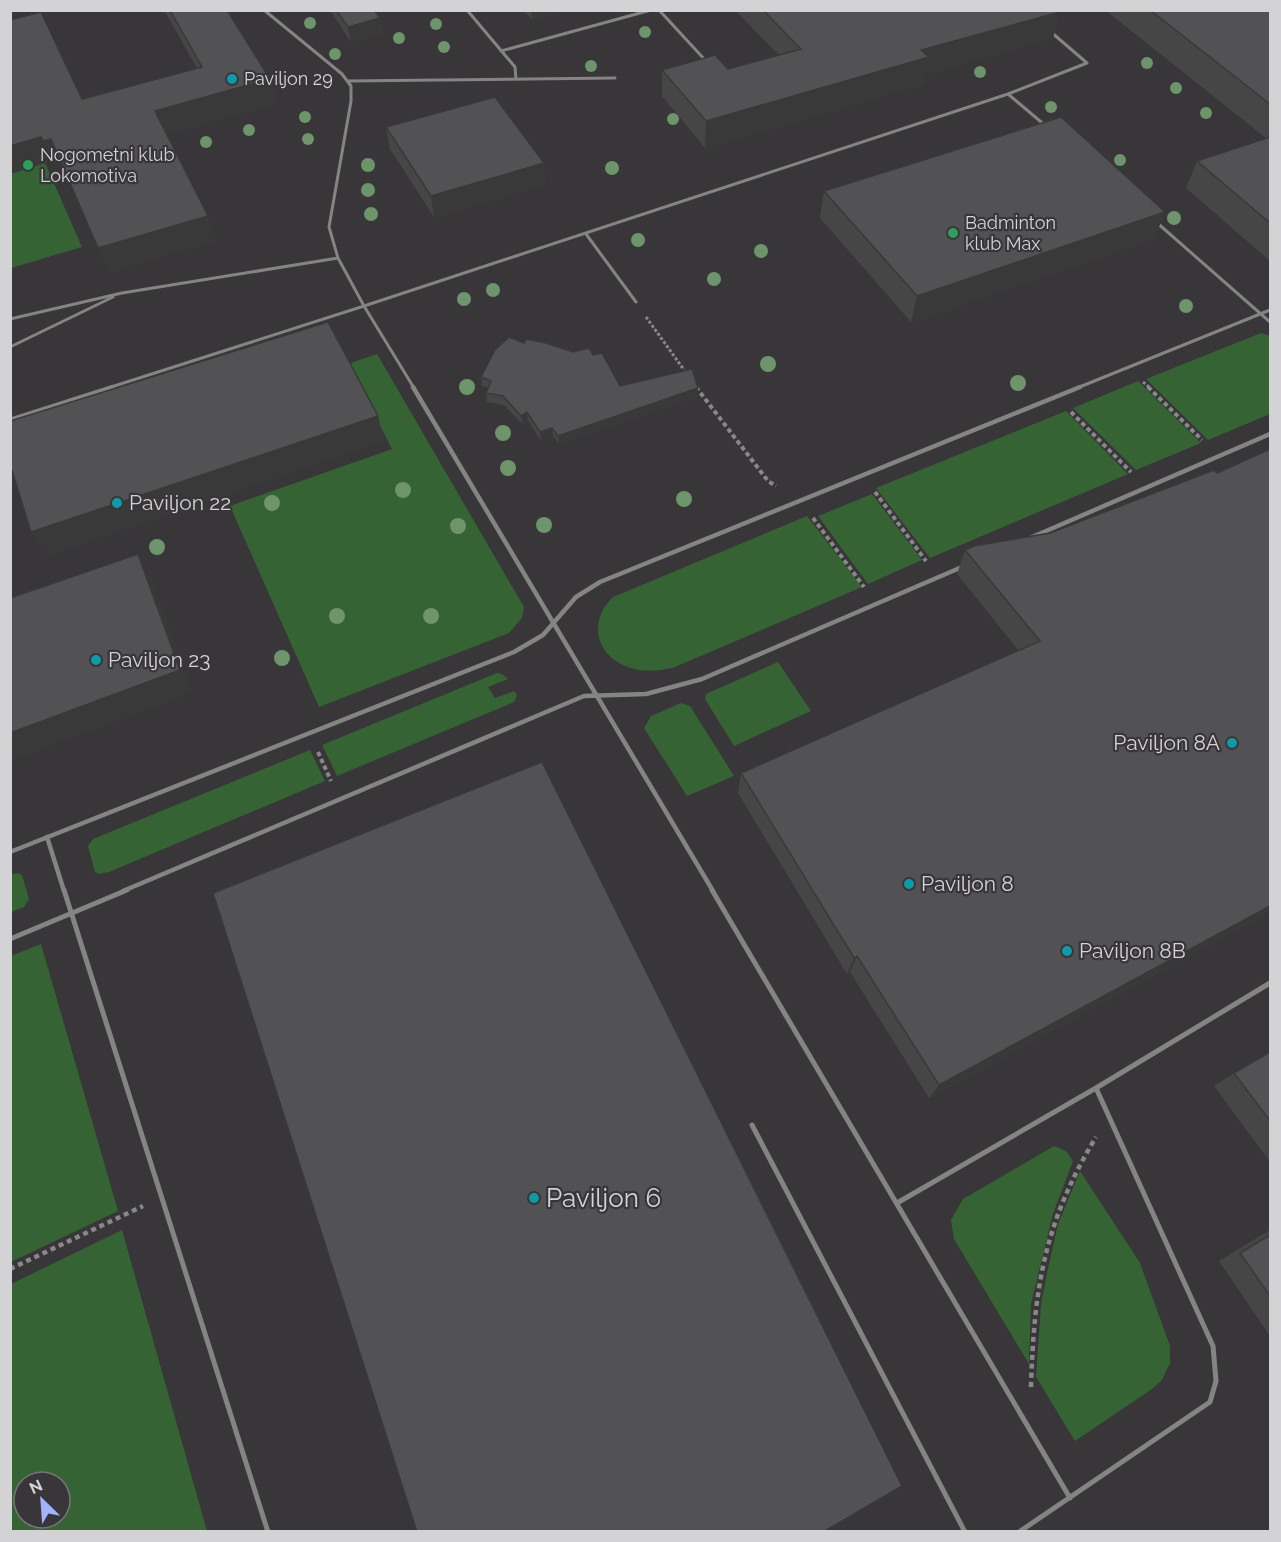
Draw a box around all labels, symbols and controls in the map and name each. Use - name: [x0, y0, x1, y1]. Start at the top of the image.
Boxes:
- place label: Paviljon 29: [244, 68, 333, 89]
- marker: Paviljon 29: [225, 72, 239, 86]
- place label: Nogometni klub Lokomotiva: [40, 144, 175, 186]
- marker: Nogometni klub Lokomotiva: [21, 158, 35, 172]
- place label: Badminton klub Max: [965, 212, 1056, 254]
- marker: Badminton klub Max: [946, 226, 960, 240]
- place label: Paviljon 22: [129, 490, 231, 515]
- marker: Paviljon 22: [110, 496, 124, 510]
- place label: Paviljon 23: [108, 647, 211, 672]
- marker: Paviljon 23: [89, 653, 103, 667]
- place label: Paviljon 8A: [1113, 730, 1220, 755]
- marker: Paviljon 8A: [1225, 736, 1239, 750]
- place label: Paviljon 8: [921, 871, 1014, 896]
- marker: Paviljon 8: [902, 877, 916, 891]
- place label: Paviljon 8B: [1079, 938, 1186, 963]
- marker: Paviljon 8B: [1060, 944, 1074, 958]
- place label: Paviljon 6: [546, 1183, 661, 1213]
- marker: Paviljon 6: [527, 1191, 541, 1205]
- north arrow: [12, 1470, 72, 1530]
- text: N: [26, 1476, 45, 1498]

